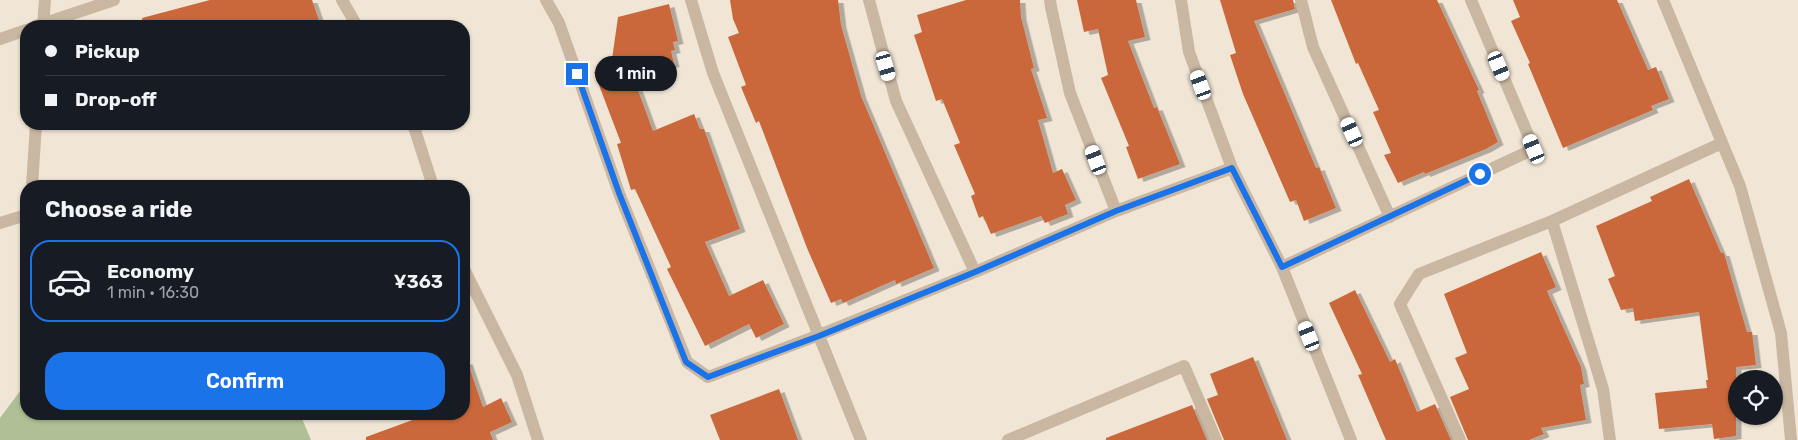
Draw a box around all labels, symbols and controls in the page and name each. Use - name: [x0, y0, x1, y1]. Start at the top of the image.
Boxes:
- text: Pickup: [75, 40, 140, 63]
- car: [1486, 49, 1511, 83]
- car: [874, 50, 897, 82]
- callout: 1 min: [594, 56, 677, 92]
- route end: [566, 63, 588, 85]
- text: 1 min: [616, 64, 656, 83]
- car: [1188, 68, 1213, 102]
- text: Drop-off: [75, 88, 157, 111]
- car: [1339, 115, 1364, 149]
- car: [1521, 132, 1546, 166]
- car: [1083, 143, 1108, 177]
- route start: [1469, 163, 1491, 185]
- text: Choose a ride: [45, 196, 192, 223]
- icon: car: [47, 259, 92, 304]
- text: Economy: [107, 260, 194, 283]
- text: ¥363: [394, 270, 443, 293]
- text: 1 min · 16:30: [107, 283, 199, 302]
- car: [1296, 319, 1321, 353]
- button: Confirm: [45, 352, 445, 410]
- map controls: [1728, 370, 1783, 425]
- button: locate: [1728, 370, 1783, 425]

